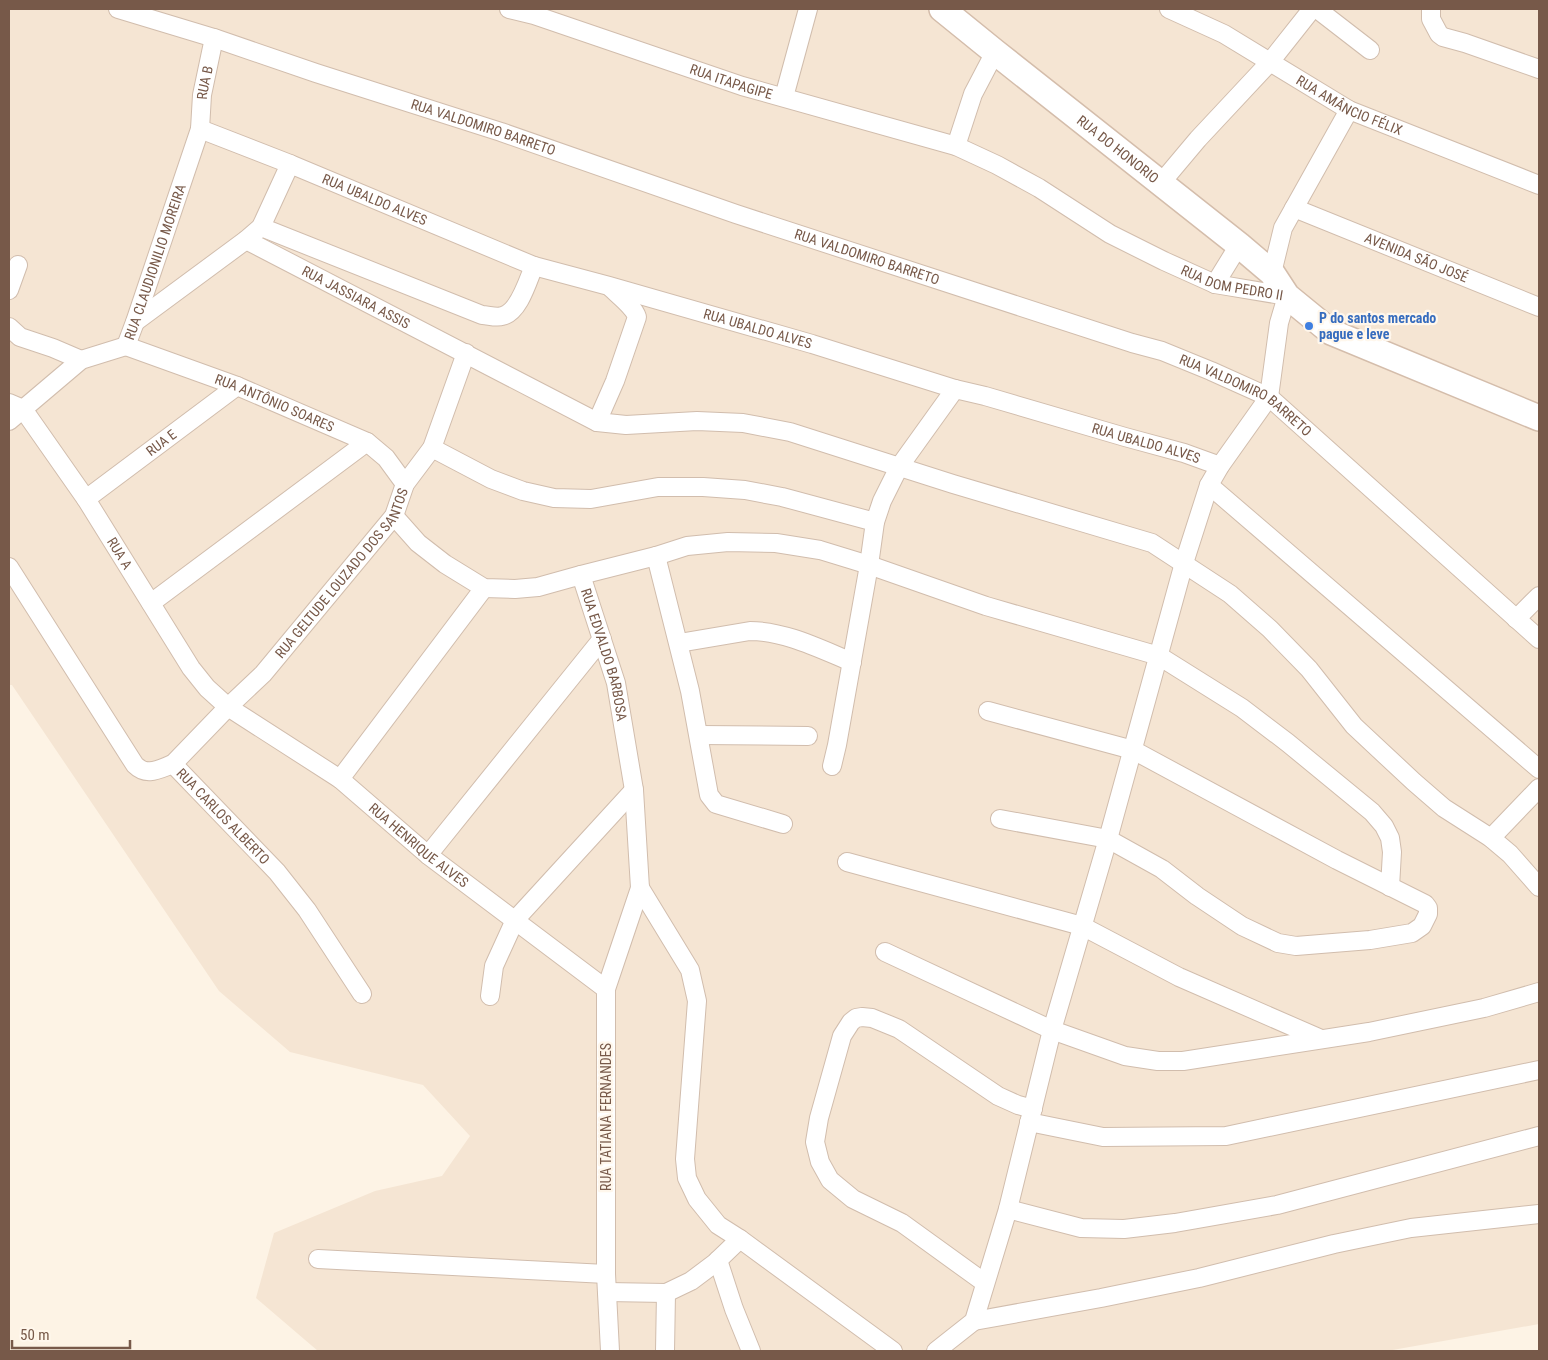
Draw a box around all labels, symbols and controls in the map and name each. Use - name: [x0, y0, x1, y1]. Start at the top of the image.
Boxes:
- street label: RUA ITAPAGIPE: [688, 61, 774, 102]
- street label: RUA B: [194, 64, 216, 100]
- street label: RUA AMÂNCIO FÉLIX: [1293, 72, 1405, 138]
- street label: RUA VALDOMIRO BARRETO: [409, 96, 558, 158]
- street label: RUA DO HONORIO: [1074, 112, 1162, 186]
- street label: RUA UBALDO ALVES: [320, 170, 429, 228]
- street label: RUA CLAUDIONILIO MOREIRA: [121, 182, 189, 342]
- street label: RUA VALDOMIRO BARRETO: [793, 226, 941, 288]
- street label: AVENIDA SÃO JOSÉ: [1362, 229, 1471, 285]
- street label: RUA JASSIARA ASSIS: [299, 262, 413, 332]
- street label: RUA DOM PEDRO II: [1178, 262, 1284, 303]
- street label: RUA UBALDO ALVES: [702, 305, 814, 352]
- place label: P do santos mercado pague e leve: [1319, 310, 1436, 342]
- marker: P do santos mercado pague e leve: [1303, 320, 1315, 332]
- street label: RUA VALDOMIRO BARRETO: [1177, 351, 1315, 439]
- street label: RUA ANTÔNIO SOARES: [213, 371, 336, 435]
- street label: RUA UBALDO ALVES: [1090, 420, 1203, 466]
- street label: RUA E: [143, 426, 179, 459]
- street label: RUA GELTUDE LOUZADO DOS SANTOS: [272, 486, 411, 661]
- street label: RUA A: [104, 534, 136, 572]
- street label: RUA EDVALDO BARBOSA: [578, 586, 630, 722]
- street label: RUA CARLOS ALBERTO: [173, 765, 273, 867]
- street label: RUA HENRIQUE ALVES: [366, 800, 472, 891]
- street label: RUA TATIANA FERNANDES: [598, 1043, 614, 1191]
- scale bar: [12, 1318, 130, 1350]
- text: 50 m: [20, 1326, 50, 1344]

